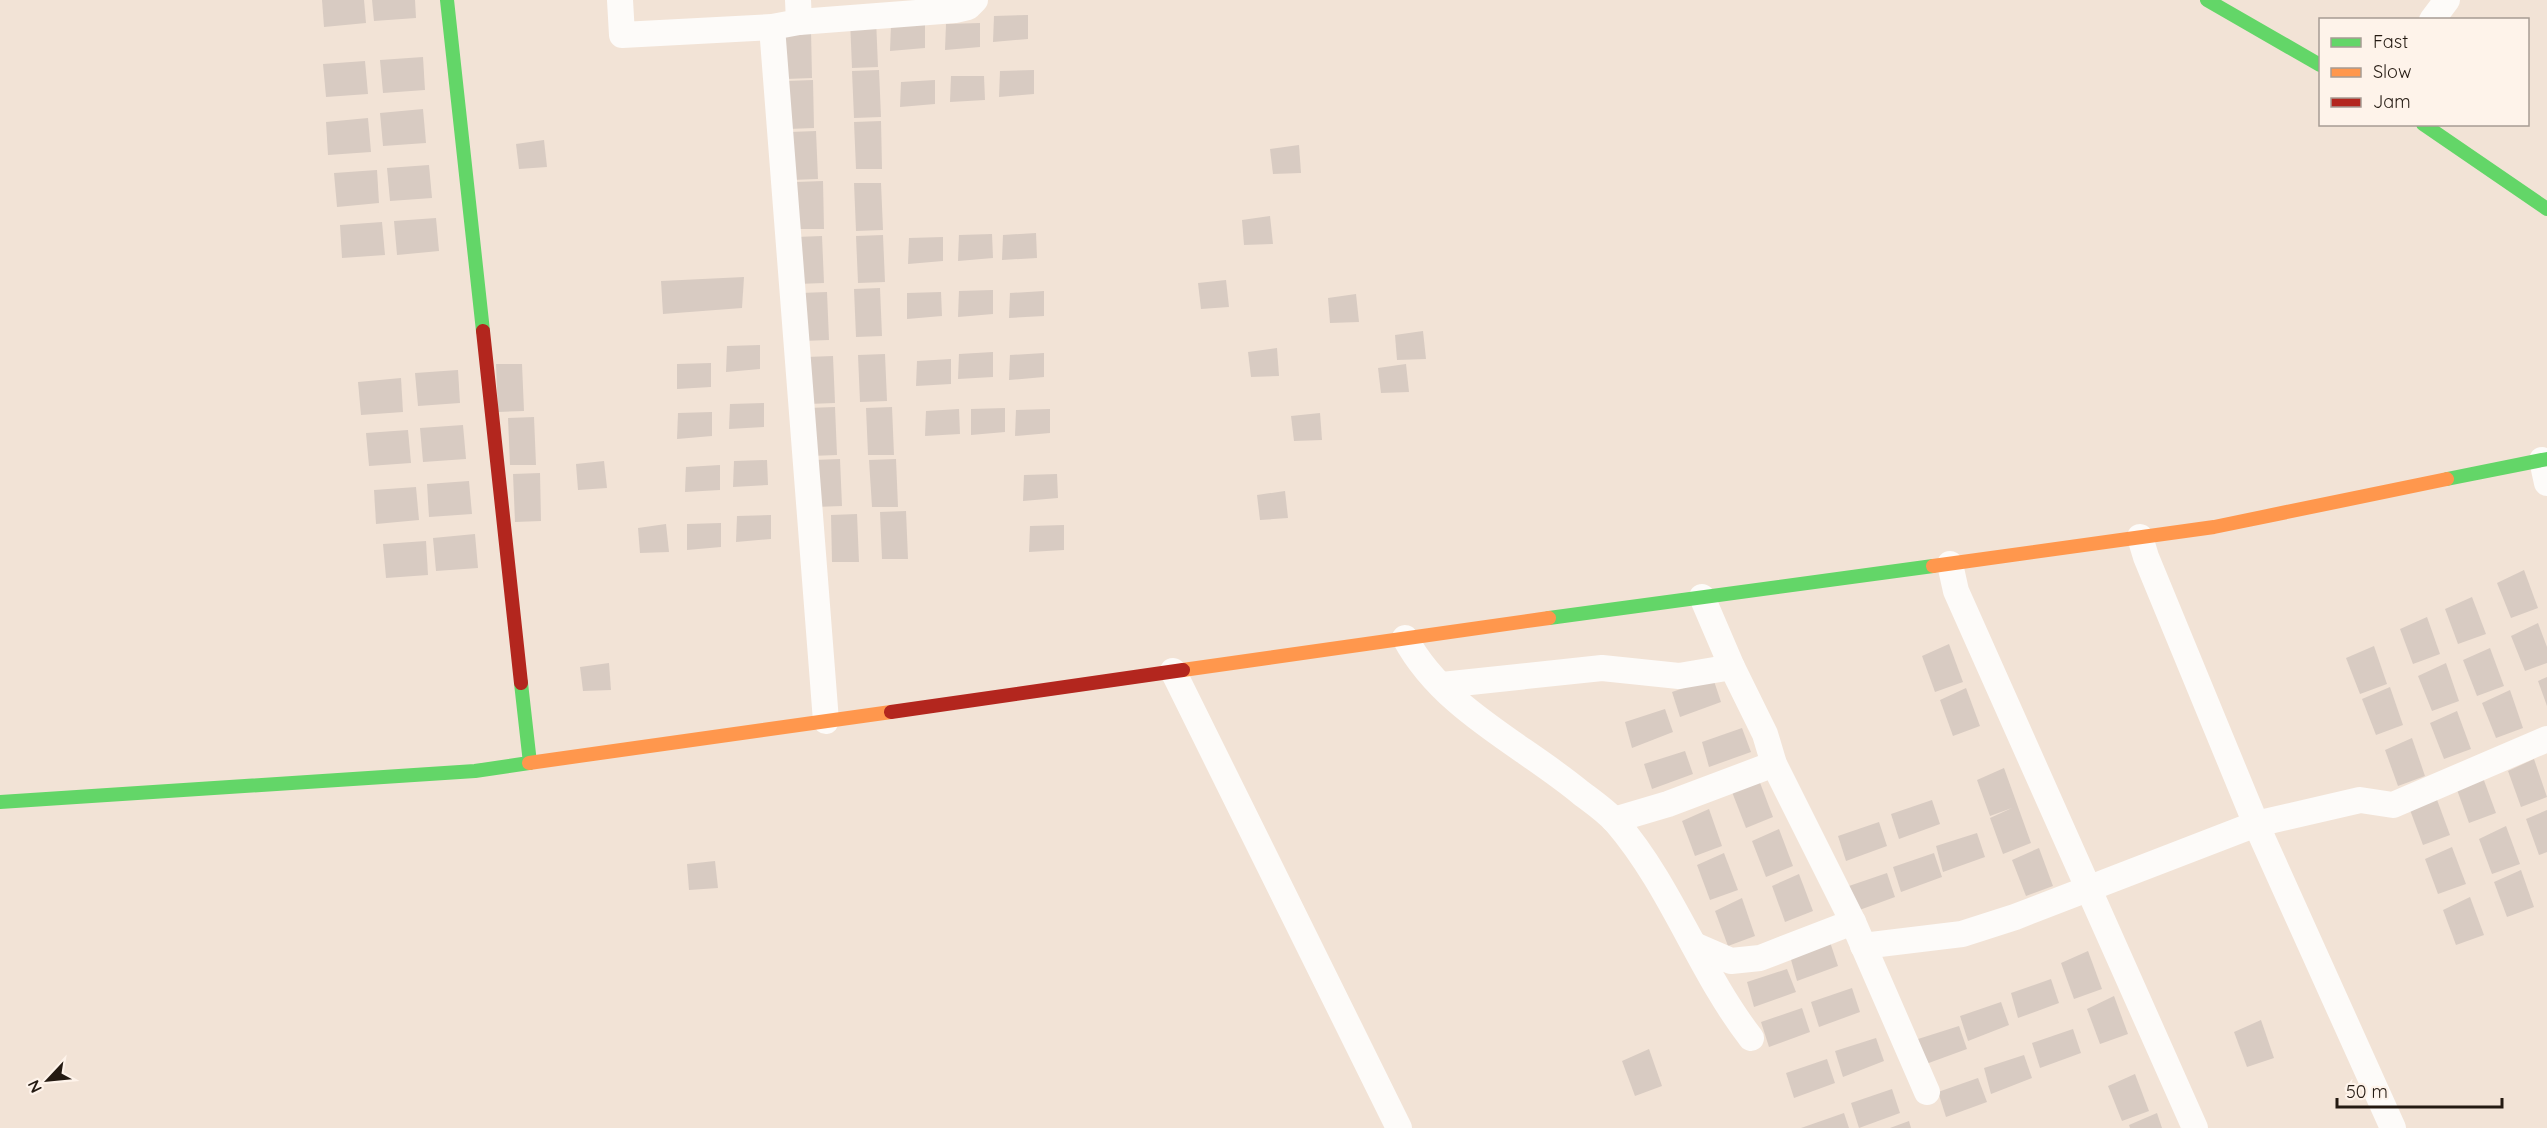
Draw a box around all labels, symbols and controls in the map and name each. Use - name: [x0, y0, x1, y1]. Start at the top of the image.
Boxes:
- legend: [2319, 18, 2529, 126]
- text: Fast: [2373, 30, 2408, 53]
- text: Slow: [2373, 60, 2411, 83]
- text: Jam: [2373, 90, 2411, 113]
- north arrow: [18, 1050, 78, 1110]
- scale bar: [2337, 1071, 2502, 1109]
- text: N: [23, 1077, 46, 1096]
- text: 50 m: [2346, 1080, 2388, 1103]

